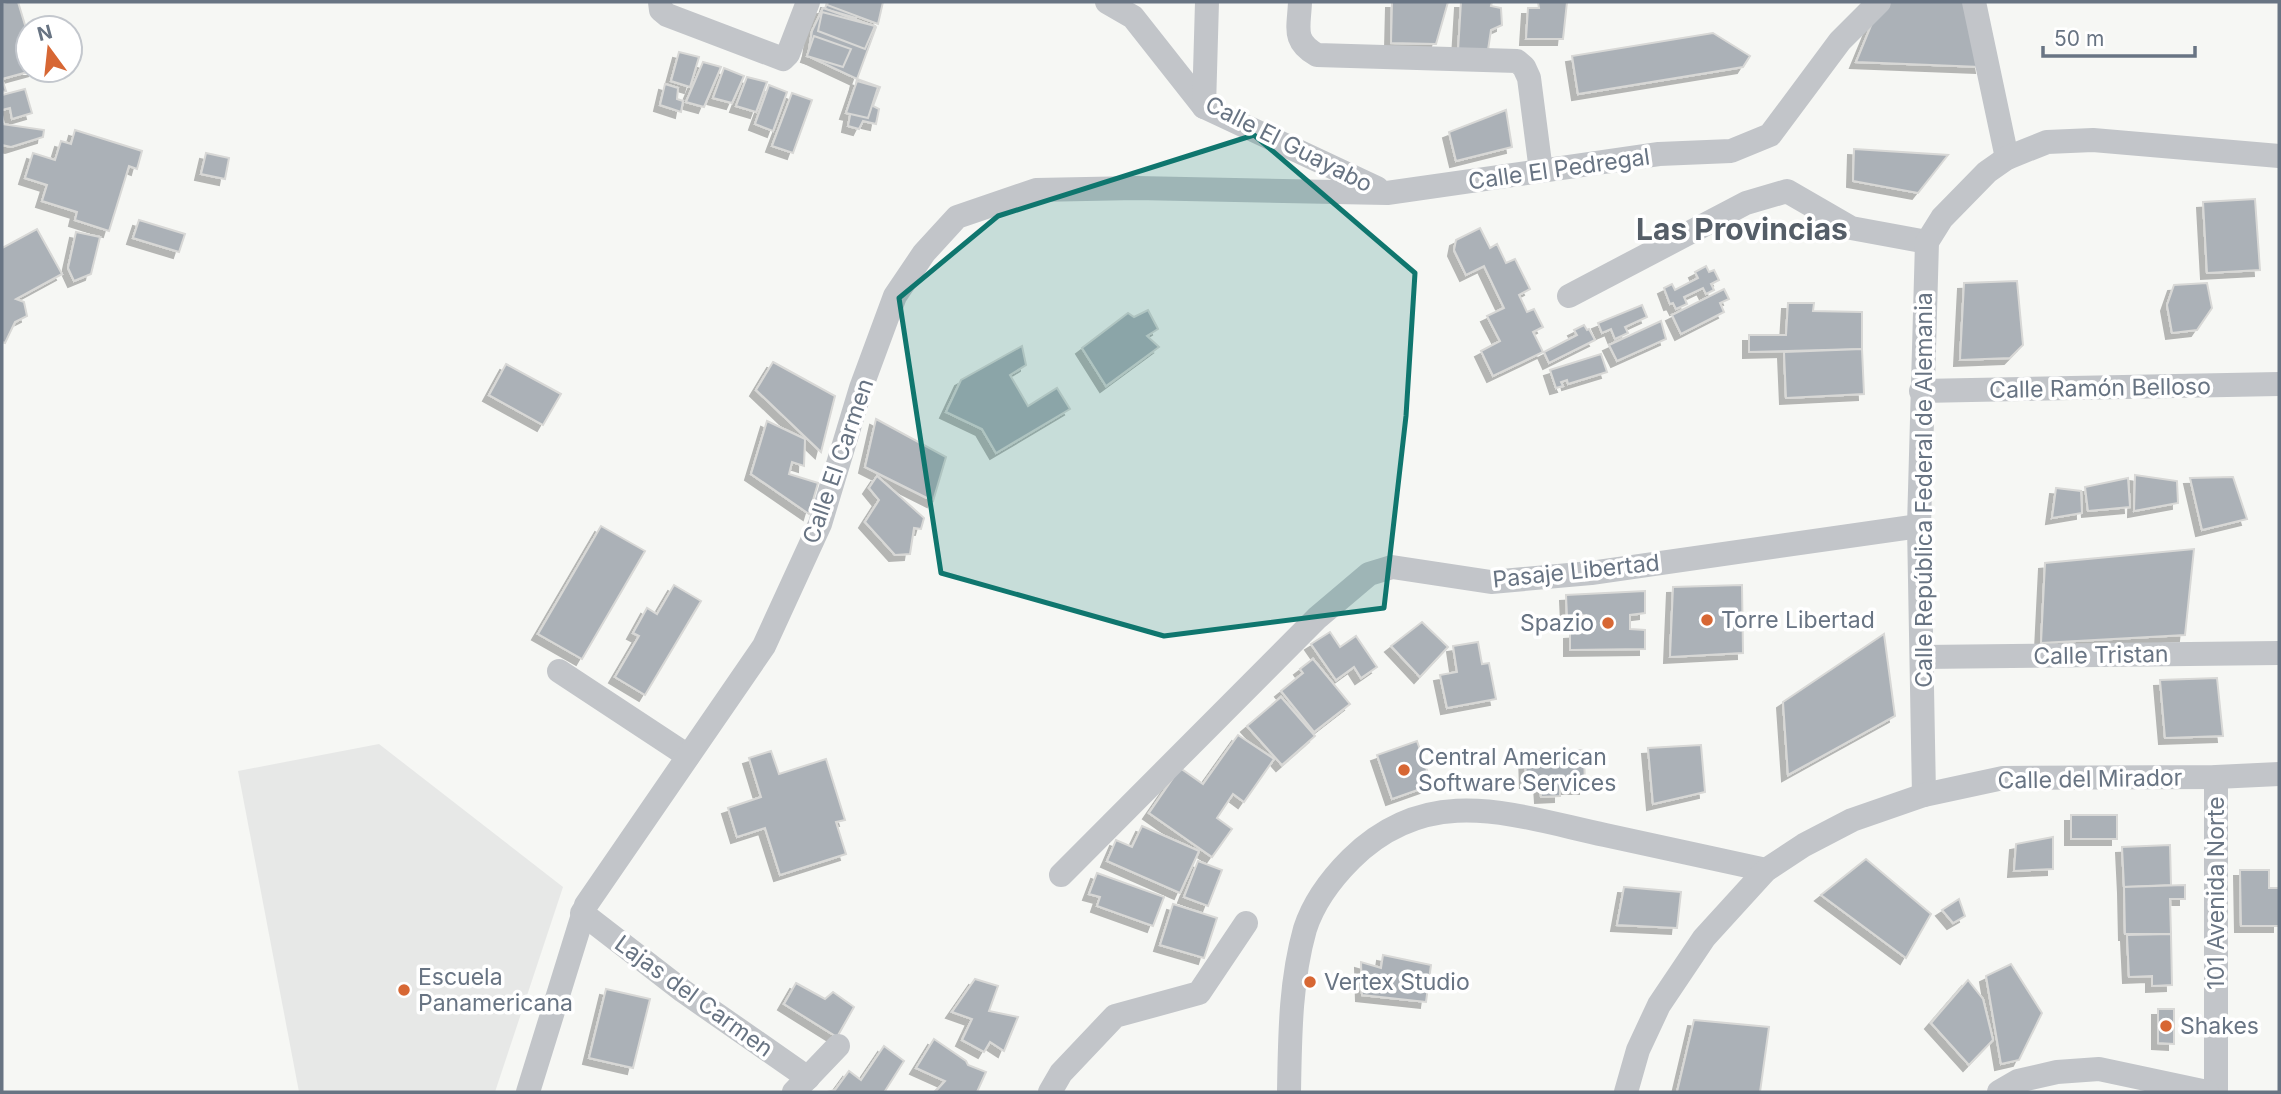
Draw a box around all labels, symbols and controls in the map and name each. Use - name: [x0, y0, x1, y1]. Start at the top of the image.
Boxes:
- north arrow: [14, 14, 84, 84]
- scale bar: [2043, 14, 2195, 58]
- text: N: [35, 20, 55, 46]
- text: 50 m: [2054, 26, 2104, 51]
- street label: Calle El Guayabo: [1201, 90, 1377, 198]
- street label: Calle El Pedregal: [1466, 142, 1652, 196]
- district label: Las Provincias: [1636, 211, 1848, 247]
- street label: Calle República Federal de Alemania: [1910, 292, 1938, 688]
- street label: Calle Ramón Belloso: [1989, 372, 2211, 404]
- street label: Calle El Carmen: [797, 375, 879, 547]
- street label: Pasaje Libertad: [1491, 548, 1661, 594]
- place label: Torre Libertad: [1721, 606, 1875, 634]
- place label: Spazio: [1520, 609, 1594, 637]
- marker: Torre Libertad: [1699, 612, 1715, 628]
- marker: Spazio: [1600, 615, 1616, 631]
- street label: Calle Tristan: [2033, 640, 2169, 670]
- place label: Central American Software Services: [1418, 743, 1616, 797]
- marker: Central American Software Services: [1396, 762, 1412, 778]
- street label: Calle del Mirador: [1997, 763, 2183, 795]
- street label: 101 Avenida Norte: [2202, 796, 2230, 990]
- street label: Lajas del Carmen: [610, 929, 778, 1063]
- place label: Escuela Panamericana: [418, 963, 573, 1017]
- place label: Vertex Studio: [1324, 968, 1470, 996]
- marker: Vertex Studio: [1302, 974, 1318, 990]
- marker: Escuela Panamericana: [396, 982, 412, 998]
- place label: Shakes: [2180, 1012, 2259, 1040]
- marker: Shakes: [2158, 1018, 2174, 1034]

